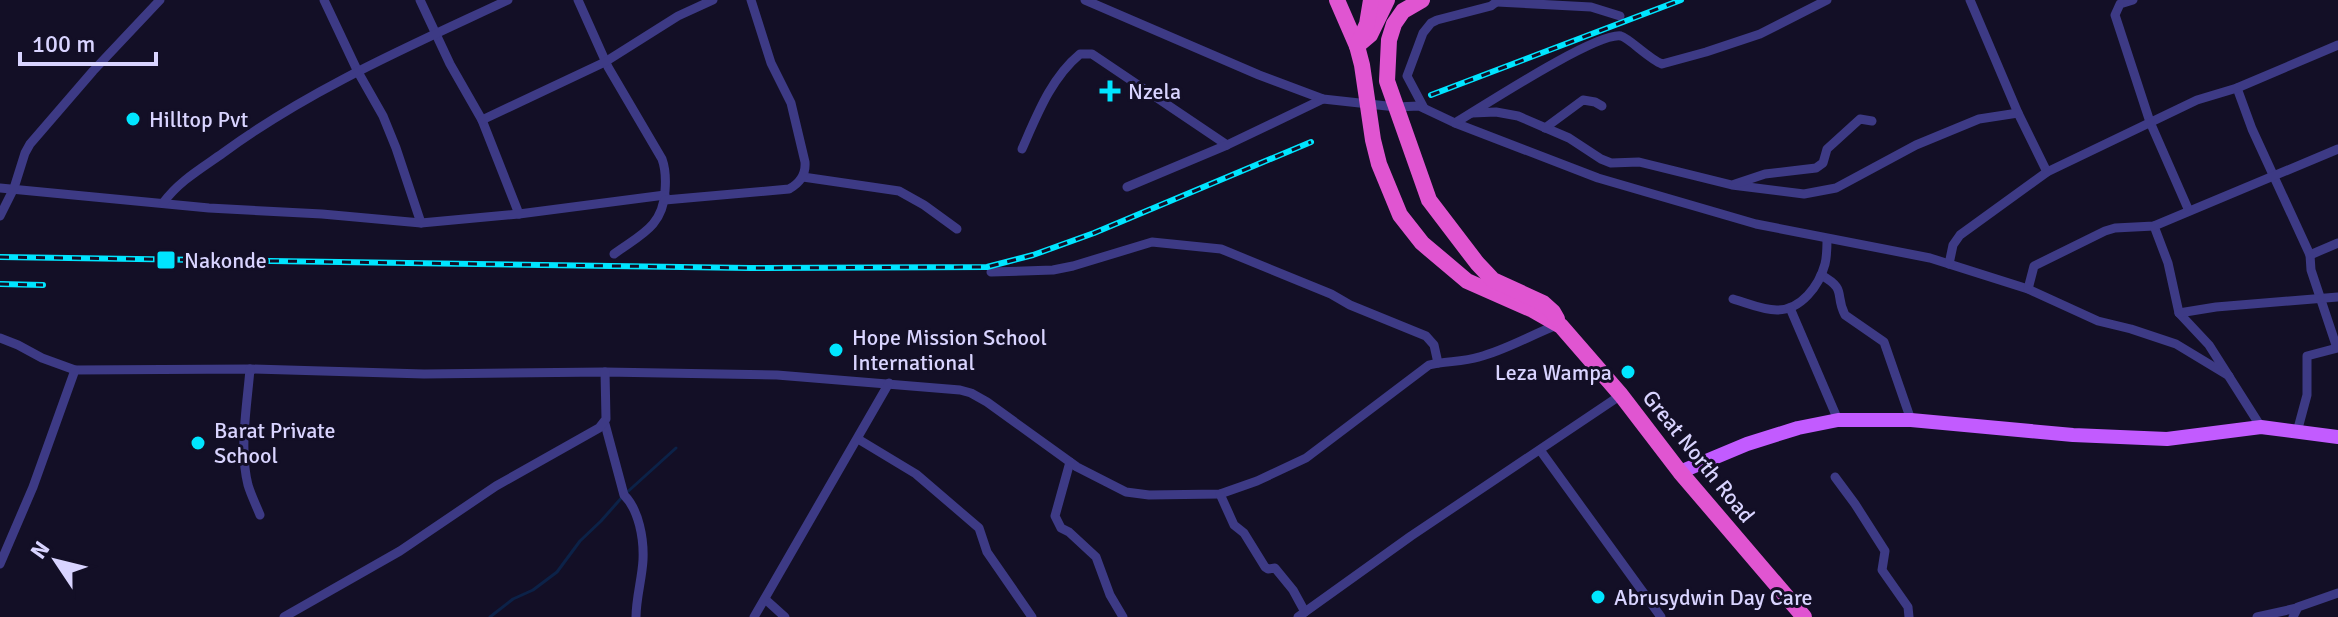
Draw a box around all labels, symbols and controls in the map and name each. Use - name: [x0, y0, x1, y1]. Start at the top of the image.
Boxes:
- scale bar: [20, 16, 156, 66]
- text: 100 m: [32, 29, 95, 59]
- place label: Nzela: [1128, 78, 1181, 105]
- marker: Nzela: [1099, 80, 1121, 102]
- place label: Hilltop Pvt: [149, 106, 249, 133]
- marker: Hilltop Pvt: [124, 110, 142, 128]
- place label: Nakonde: [184, 247, 267, 274]
- marker: Nakonde: [155, 249, 177, 271]
- place label: Hope Mission School International: [852, 324, 1047, 376]
- marker: Hope Mission School International: [827, 341, 845, 359]
- place label: Leza Wampa: [1495, 359, 1612, 386]
- marker: Leza Wampa: [1619, 363, 1637, 381]
- street label: Great North Road: [1637, 385, 1760, 528]
- place label: Barat Private School: [214, 417, 336, 469]
- marker: Barat Private School: [189, 434, 207, 452]
- north arrow: [16, 521, 96, 601]
- text: N: [25, 536, 55, 564]
- place label: Abrusydwin Day Care: [1614, 584, 1813, 611]
- marker: Abrusydwin Day Care: [1589, 588, 1607, 606]

